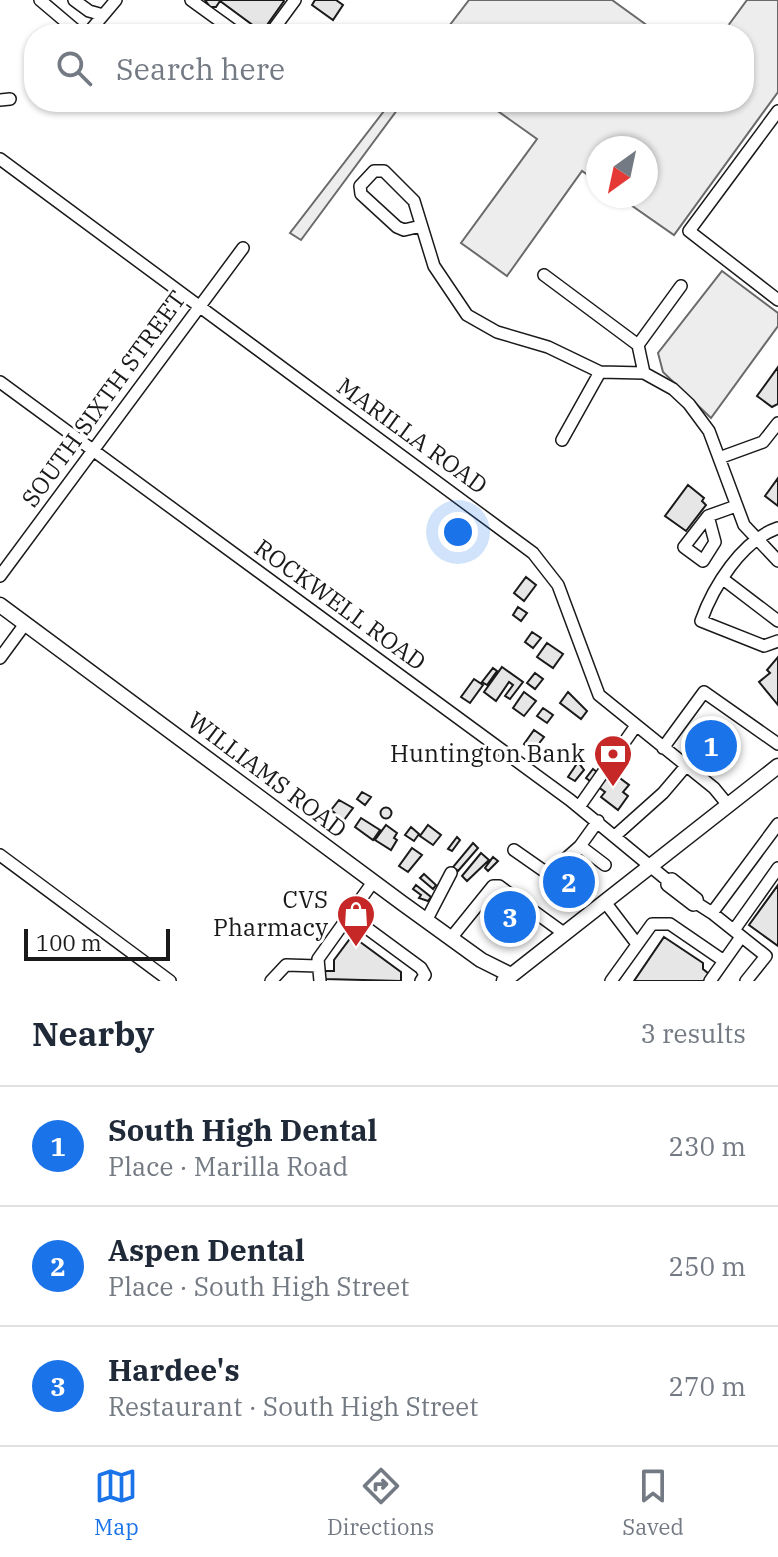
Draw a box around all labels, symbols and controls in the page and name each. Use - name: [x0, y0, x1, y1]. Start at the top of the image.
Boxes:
- search box: [24, 24, 754, 112]
- icon: search: [52, 46, 96, 90]
- text: Search here: [116, 49, 285, 88]
- north arrow: [586, 136, 658, 208]
- street label: SOUTH SIXTH STREET: [14, 284, 193, 513]
- street label: MARILLA ROAD: [331, 370, 494, 501]
- your location: [438, 512, 478, 552]
- street label: ROCKWELL ROAD: [248, 531, 433, 677]
- street label: WILLIAMS ROAD: [182, 704, 354, 845]
- pin: 1: [685, 716, 737, 776]
- bank icon: Huntington Bank: [592, 733, 634, 788]
- place label: Huntington Bank: [390, 737, 585, 769]
- pin: 2: [543, 852, 595, 912]
- place label: CVS Pharmacy: [213, 883, 328, 943]
- pin: 3: [484, 887, 536, 947]
- shop icon: CVS Pharmacy: [335, 893, 377, 948]
- scale bar: [24, 925, 170, 961]
- text: 100 m: [36, 928, 102, 957]
- text: Nearby: [32, 1011, 154, 1055]
- text: 3 results: [640, 1016, 746, 1050]
- text: South High Dental: [108, 1110, 377, 1149]
- text: 1: [50, 1129, 66, 1163]
- text: 230 m: [668, 1129, 746, 1163]
- text: Place · Marilla Road: [108, 1149, 348, 1183]
- text: Aspen Dental: [108, 1230, 305, 1269]
- text: 2: [50, 1249, 66, 1283]
- text: 250 m: [668, 1249, 746, 1283]
- text: Place · South High Street: [108, 1269, 409, 1303]
- text: Hardee's: [108, 1350, 240, 1389]
- text: 3: [50, 1369, 66, 1403]
- text: 270 m: [668, 1369, 746, 1403]
- text: Restaurant · South High Street: [108, 1389, 478, 1423]
- tab: Map: [94, 1464, 139, 1541]
- tab: Directions: [327, 1464, 434, 1541]
- tab: Saved: [622, 1464, 684, 1541]

